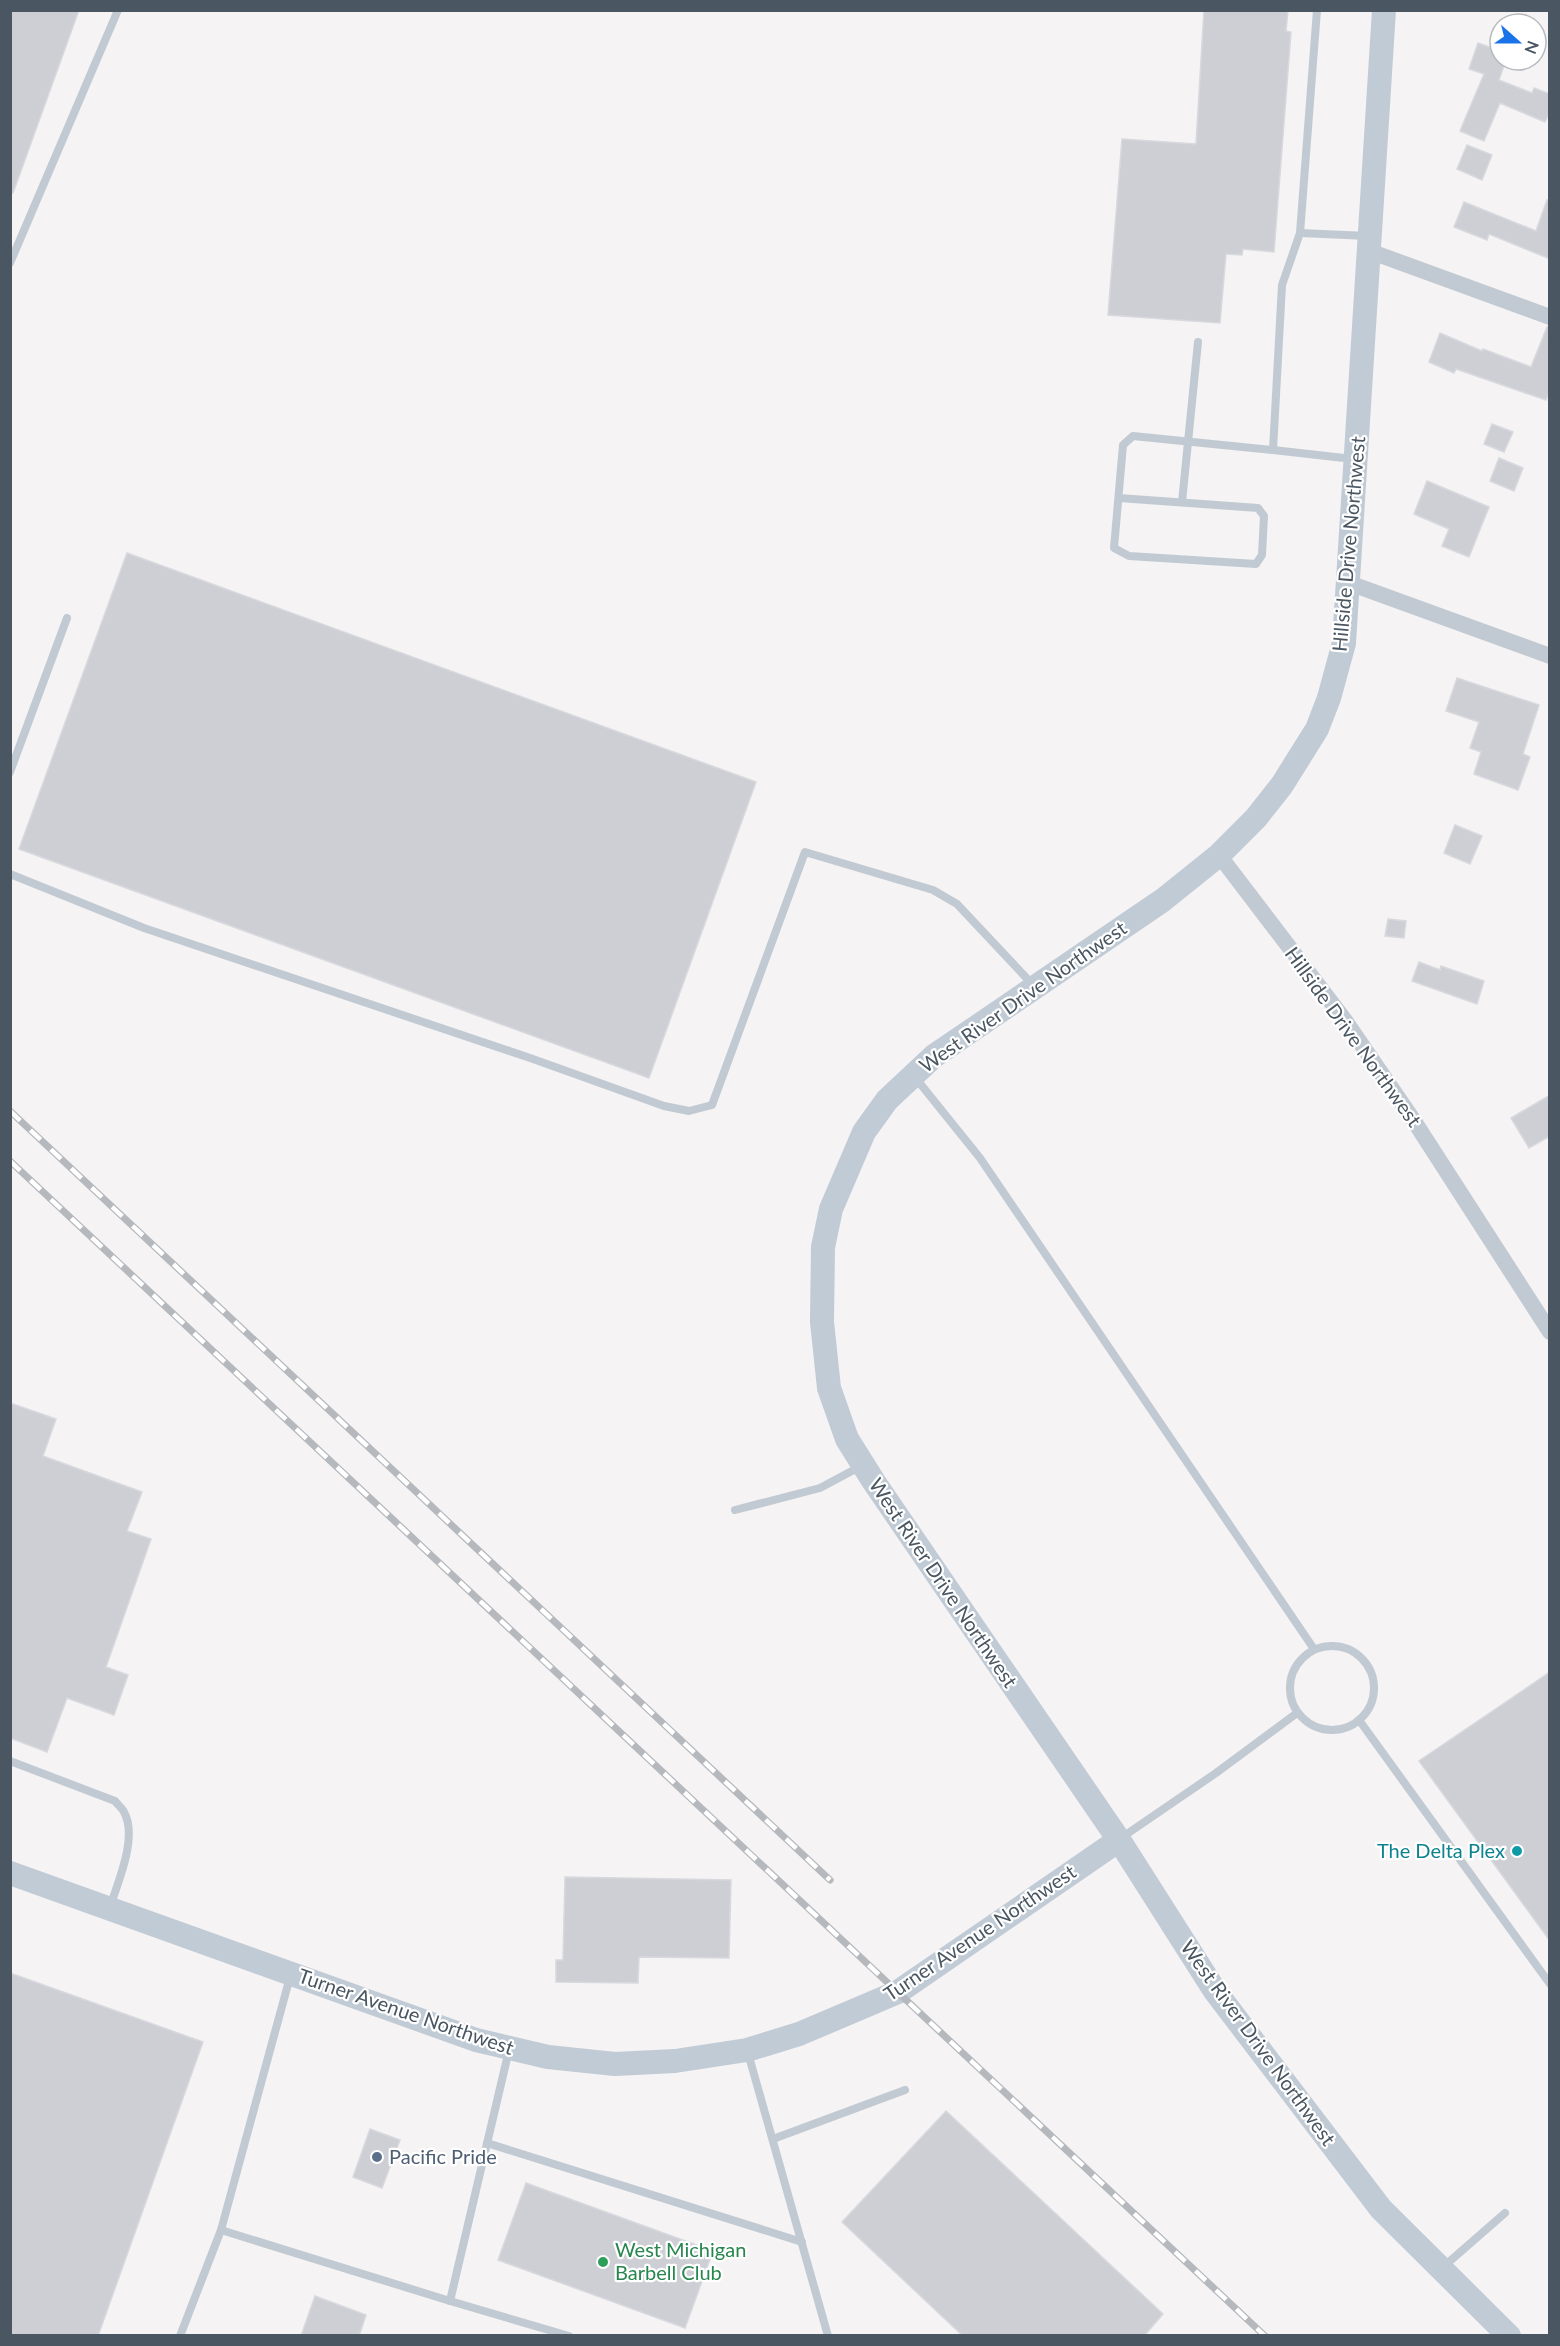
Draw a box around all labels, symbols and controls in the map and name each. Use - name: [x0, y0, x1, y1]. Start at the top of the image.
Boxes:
- north arrow: [1488, 12, 1548, 72]
- text: N: [1521, 38, 1544, 57]
- street label: Hillside Drive Northwest: [1327, 435, 1369, 653]
- street label: West River Drive Northwest: [914, 915, 1131, 1077]
- street label: Hillside Drive Northwest: [1281, 942, 1427, 1131]
- street label: West River Drive Northwest: [865, 1473, 1023, 1692]
- place label: The Delta Plex: [1377, 1838, 1505, 1862]
- marker: The Delta Plex: [1510, 1844, 1524, 1858]
- street label: Turner Avenue Northwest: [879, 1859, 1080, 2005]
- street label: West River Drive Northwest: [1176, 1935, 1341, 2150]
- street label: Turner Avenue Northwest: [295, 1963, 517, 2059]
- place label: Pacific Pride: [389, 2144, 497, 2168]
- marker: Pacific Pride: [370, 2150, 384, 2164]
- place label: West Michigan Barbell Club: [615, 2237, 746, 2284]
- marker: West Michigan Barbell Club: [596, 2255, 610, 2269]

